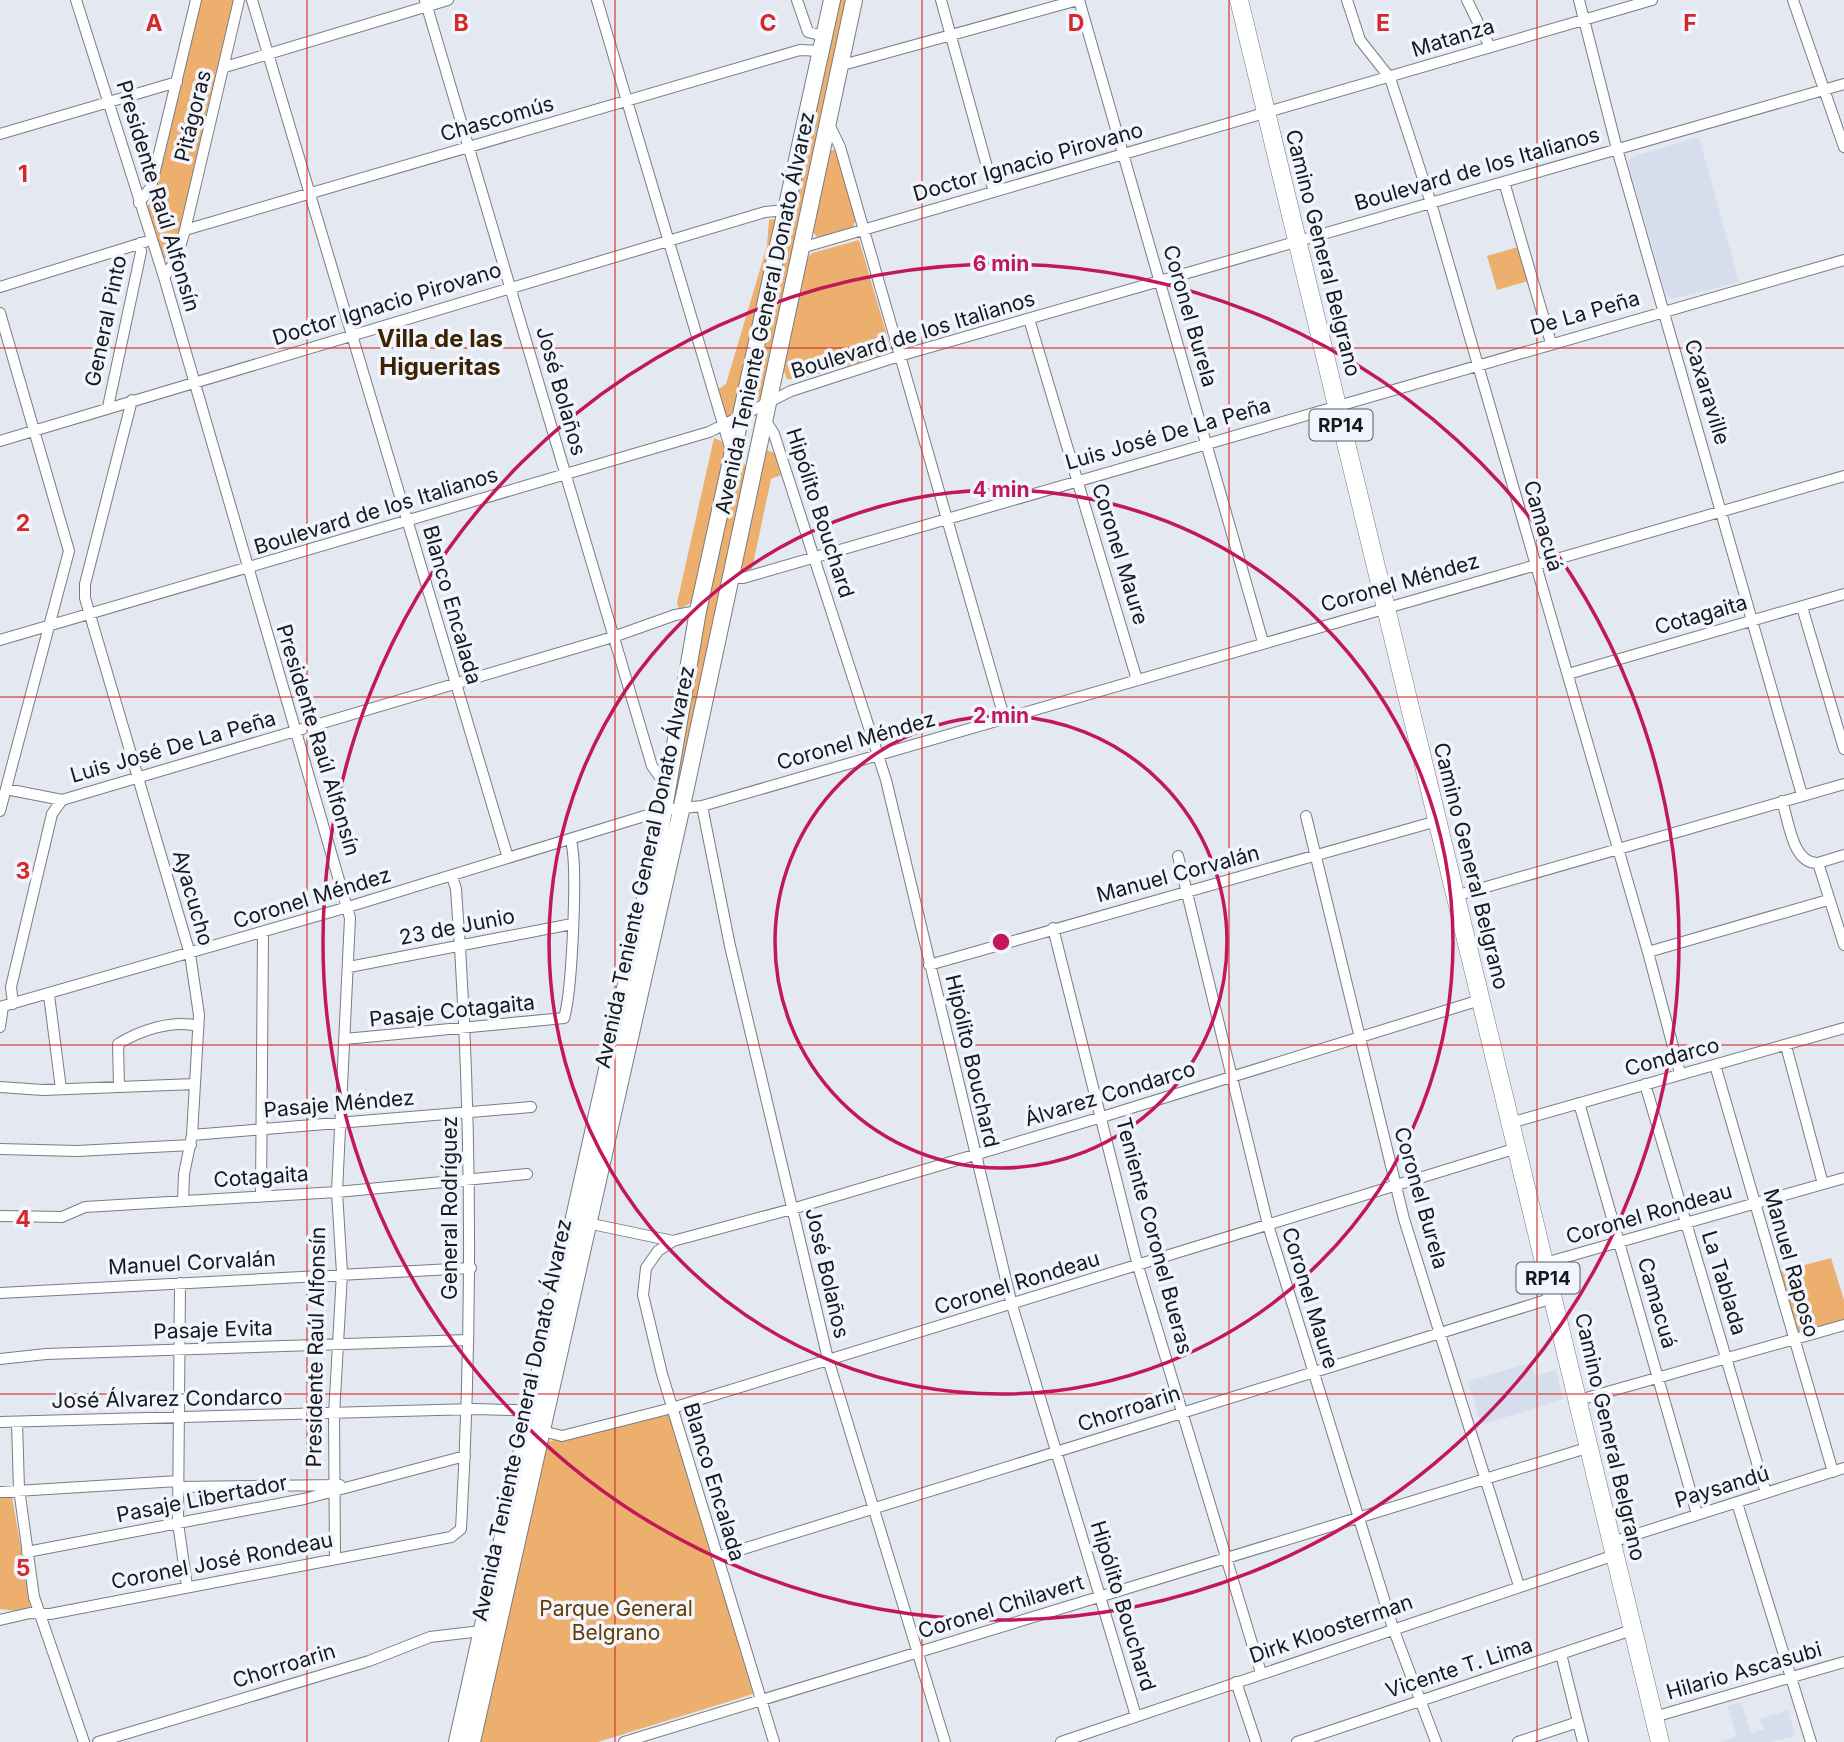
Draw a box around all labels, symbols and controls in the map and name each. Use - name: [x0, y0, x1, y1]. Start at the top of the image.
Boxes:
- text: A: [145, 9, 163, 37]
- text: B: [453, 9, 469, 37]
- text: C: [759, 9, 777, 37]
- text: D: [1068, 9, 1084, 37]
- text: E: [1376, 9, 1390, 37]
- text: F: [1683, 9, 1697, 37]
- street label: Matanza: [1408, 13, 1497, 62]
- street label: Pitágoras: [169, 67, 216, 164]
- street label: Presidente Raúl Alfonsín: [111, 77, 206, 315]
- street label: Chascomús: [437, 90, 557, 147]
- street label: Avenida Teniente General Donato Álvarez: [709, 109, 819, 516]
- street label: Doctor Ignacio Pirovano: [910, 117, 1146, 206]
- street label: Boulevard de los Italianos: [1351, 122, 1602, 216]
- street label: Camino General Belgrano: [1281, 127, 1366, 379]
- text: 1: [18, 160, 28, 188]
- street label: Coronel Burela: [1158, 242, 1223, 390]
- text: 6 min: [973, 251, 1029, 276]
- street label: General Pinto: [79, 253, 132, 389]
- street label: Doctor Ignacio Pirovano: [269, 257, 504, 350]
- street label: Boulevard de los Italianos: [788, 285, 1038, 384]
- street label: De La Peña: [1527, 285, 1642, 340]
- street label: José Bolaños: [531, 323, 592, 458]
- district label: Villa de las Higueritas: [377, 324, 503, 381]
- street label: Caxaraville: [1680, 336, 1735, 448]
- street label: Luis José De La Peña: [1062, 392, 1274, 475]
- road number: RP14: [1310, 410, 1372, 440]
- street label: Hipólito Bouchard: [781, 425, 860, 601]
- street label: Boulevard de los Italianos: [251, 461, 501, 560]
- text: 4 min: [972, 477, 1030, 502]
- street label: Camacuá: [1519, 477, 1568, 574]
- street label: Coronel Maure: [1087, 480, 1154, 628]
- text: 2: [16, 509, 30, 537]
- street label: Blanco Encalada: [418, 523, 487, 687]
- street label: Coronel Méndez: [1318, 548, 1482, 617]
- street label: Cotagaita: [1652, 589, 1750, 640]
- street label: Presidente Raúl Alfonsín: [271, 621, 366, 859]
- street label: Avenida Teniente General Donato Álvarez: [589, 663, 699, 1070]
- text: 2 min: [973, 703, 1029, 728]
- street label: Luis José De La Peña: [67, 705, 279, 788]
- street label: Coronel Méndez: [774, 706, 938, 775]
- street label: Camino General Belgrano: [1429, 740, 1514, 992]
- street label: Manuel Corvalán: [1094, 840, 1262, 907]
- street label: Ayacucho: [168, 847, 219, 948]
- text: 3: [16, 857, 30, 885]
- street label: Coronel Méndez: [230, 862, 394, 933]
- street label: 23 de Junio: [397, 903, 517, 950]
- centre of rings: [989, 930, 1013, 954]
- street label: Hipólito Bouchard: [940, 972, 1005, 1150]
- street label: Pasaje Cotagaita: [368, 989, 536, 1032]
- street label: Condarco: [1622, 1032, 1722, 1081]
- street label: Álvarez Condarco: [1021, 1055, 1198, 1131]
- street label: Pasaje Méndez: [262, 1084, 415, 1123]
- street label: Teniente Coronel Bueras: [1111, 1115, 1198, 1357]
- street label: General Rodríguez: [437, 1116, 462, 1300]
- street label: Coronel Burela: [1389, 1124, 1454, 1272]
- street label: Cotagaita: [213, 1161, 309, 1192]
- street label: Coronel Rondeau: [1563, 1178, 1735, 1249]
- street label: Manuel Raposo: [1758, 1186, 1825, 1340]
- text: 4: [15, 1205, 31, 1233]
- street label: José Bolaños: [800, 1205, 855, 1341]
- street label: Avenida Teniente General Donato Álvarez: [466, 1216, 576, 1623]
- street label: Coronel Maure: [1277, 1224, 1344, 1372]
- street label: Presidente Raúl Alfonsín: [301, 1226, 330, 1468]
- street label: La Tablada: [1697, 1228, 1752, 1338]
- street label: Manuel Corvalán: [108, 1246, 276, 1279]
- street label: Coronel Rondeau: [931, 1246, 1102, 1320]
- street label: Camacuá: [1633, 1254, 1682, 1351]
- road number: RP14: [1516, 1262, 1580, 1294]
- street label: Camino General Belgrano: [1570, 1311, 1651, 1563]
- street label: Pasaje Evita: [153, 1315, 273, 1344]
- street label: Chorroarin: [1074, 1380, 1183, 1437]
- street label: José Álvarez Condarco: [51, 1383, 283, 1413]
- street label: Blanco Encalada: [679, 1400, 750, 1564]
- street label: Paysandú: [1672, 1460, 1772, 1513]
- street label: Pasaje Libertador: [114, 1470, 290, 1527]
- street label: Hipólito Bouchard: [1086, 1518, 1161, 1694]
- street label: Coronel José Rondeau: [109, 1527, 335, 1594]
- text: 5: [16, 1554, 30, 1582]
- street label: Coronel Chilavert: [915, 1569, 1087, 1644]
- street label: Dirk Kloosterman: [1246, 1589, 1416, 1668]
- park label: Parque General Belgrano: [539, 1596, 693, 1645]
- street label: Vicente T. Lima: [1382, 1632, 1535, 1703]
- street label: Hilario Ascasubi: [1663, 1636, 1824, 1705]
- street label: Chorroarin: [229, 1638, 338, 1693]

